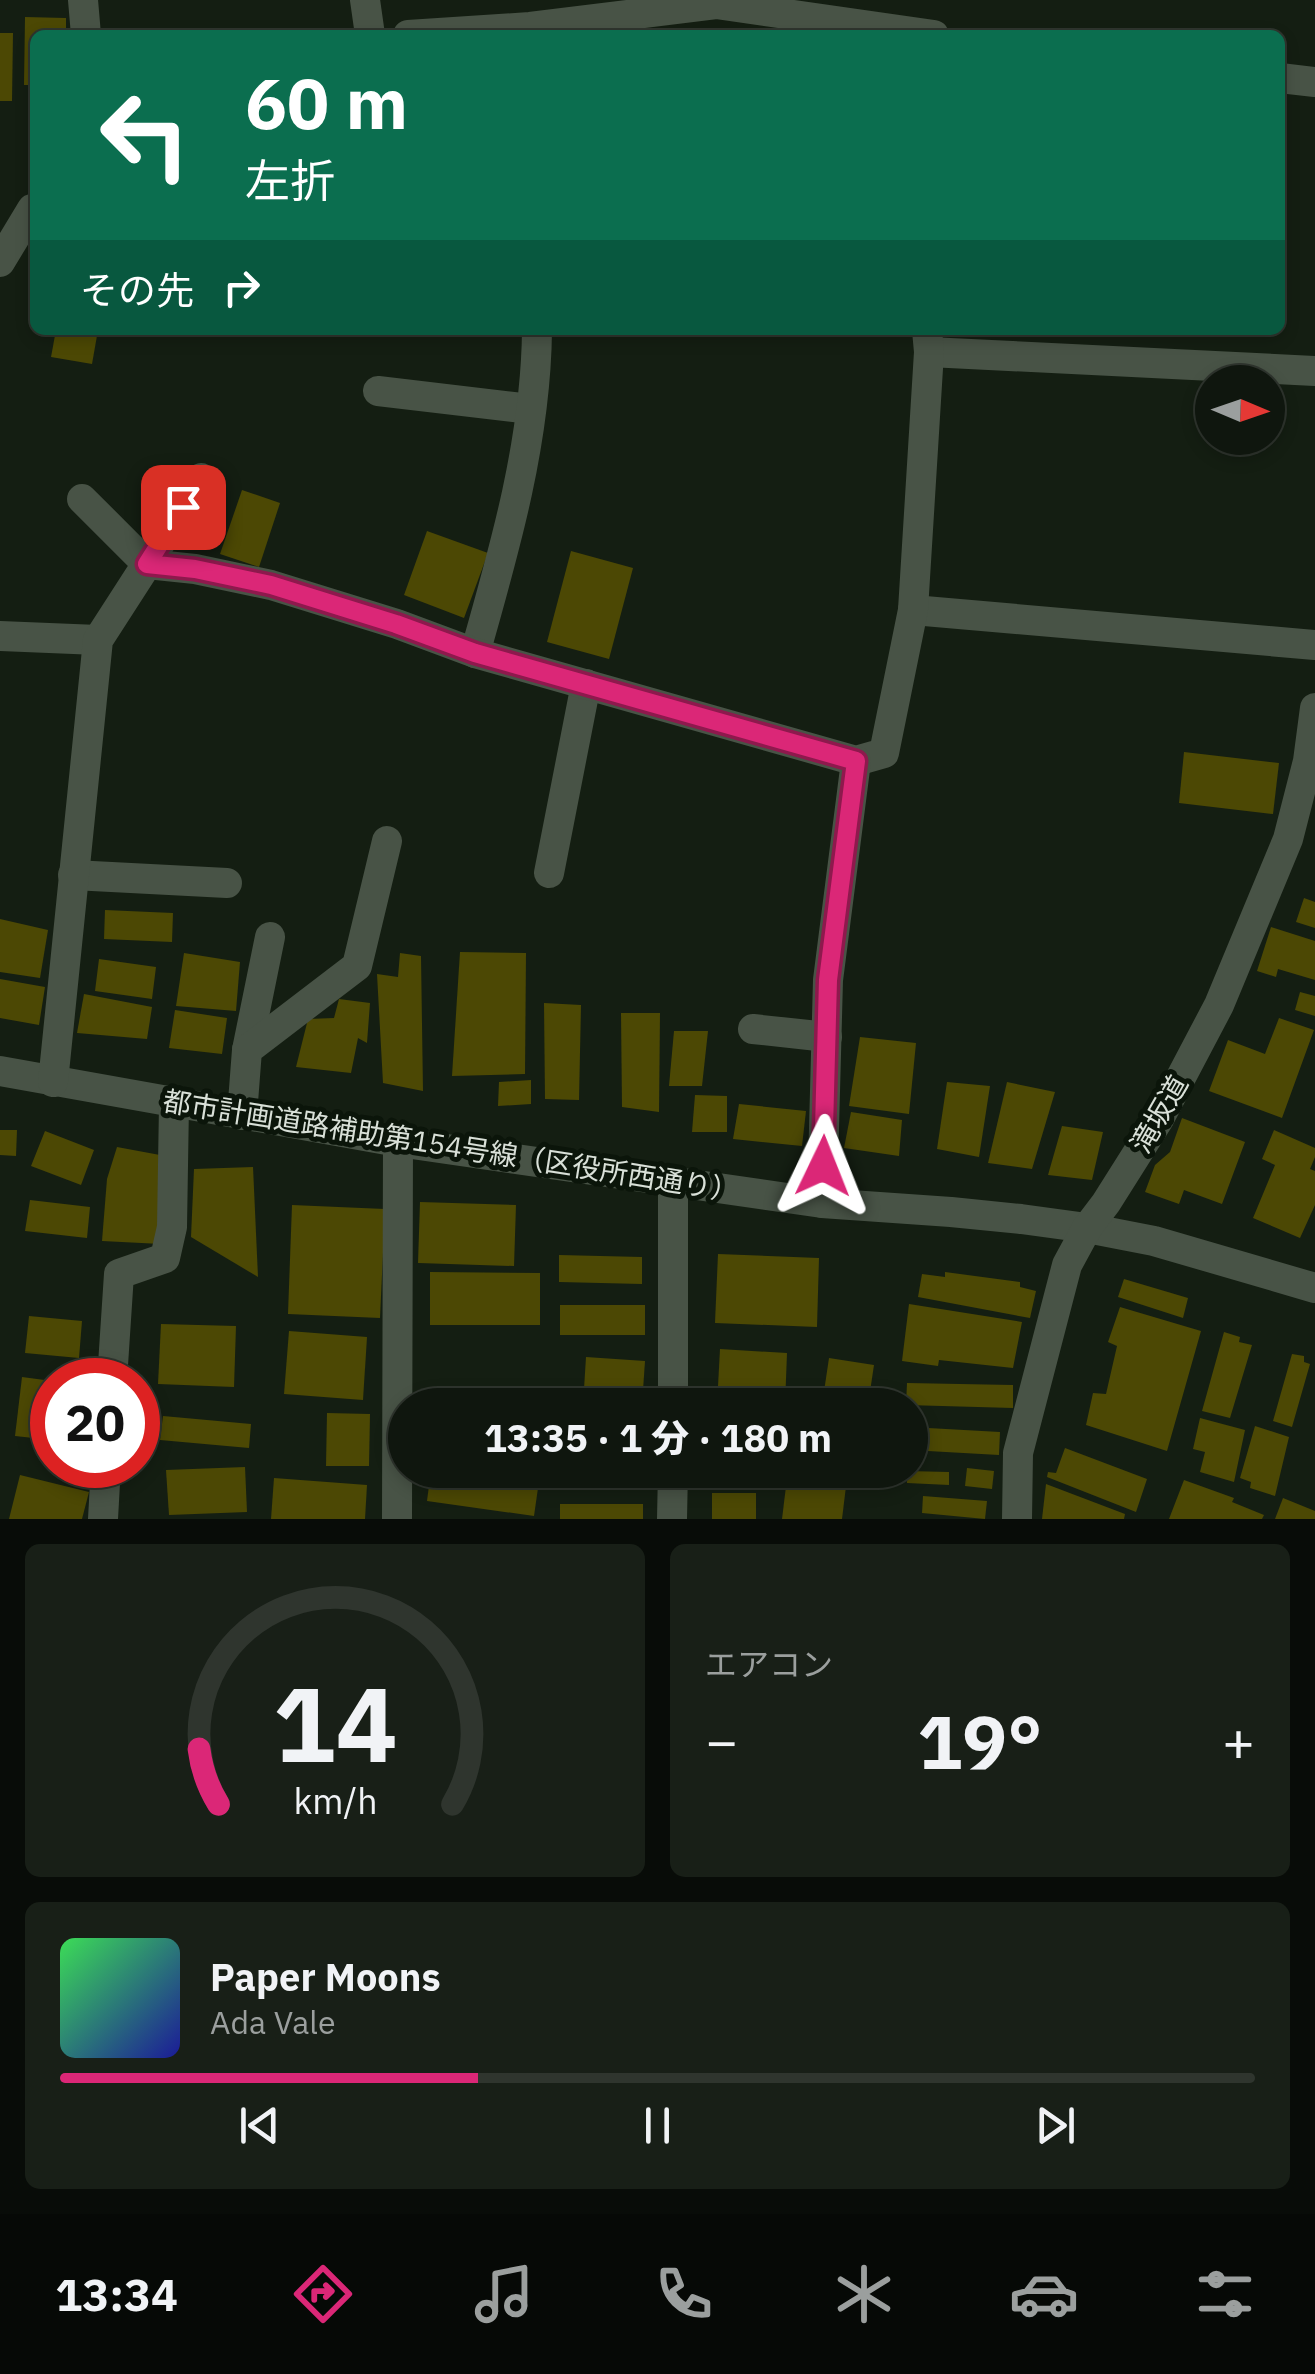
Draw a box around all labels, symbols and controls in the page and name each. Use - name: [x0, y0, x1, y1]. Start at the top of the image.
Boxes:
- text: 60 m: [245, 57, 408, 148]
- icon: left: [80, 70, 210, 200]
- text: 左折: [245, 151, 335, 209]
- icon: right: [214, 260, 269, 315]
- text: その先: [80, 265, 194, 314]
- north arrow: [1195, 365, 1285, 455]
- map controls: [1195, 365, 1285, 455]
- pin: [141, 465, 226, 550]
- icon: arrive: [156, 480, 211, 535]
- street label: 滝坂道: [1122, 1068, 1196, 1159]
- street label: 都市計画道路補助第154号線（区役所西通り）: [161, 1082, 742, 1209]
- position arrow: [771, 1114, 875, 1218]
- speed limit sign: 20: [30, 1358, 160, 1488]
- text: 13:35 · 1 分 · 180 m: [484, 1413, 832, 1462]
- text: エアコン: [705, 1643, 833, 1685]
- text: 14: [273, 1655, 397, 1791]
- text: 19°: [917, 1692, 1043, 1790]
- text: −: [705, 1705, 738, 1776]
- text: +: [1222, 1705, 1255, 1776]
- text: km/h: [293, 1777, 377, 1824]
- text: Paper Moons: [210, 1952, 441, 2001]
- text: Ada Vale: [210, 2001, 336, 2043]
- icon: previous: [232, 2098, 287, 2153]
- icon: pause: [630, 2098, 685, 2153]
- icon: next: [1028, 2098, 1083, 2153]
- icon: directions: [288, 2259, 358, 2329]
- icon: music: [469, 2259, 539, 2329]
- icon: phone: [649, 2259, 719, 2329]
- icon: climate: [829, 2259, 899, 2329]
- icon: car: [1009, 2259, 1079, 2329]
- icon: filters: [1190, 2259, 1260, 2329]
- text: 13:34: [55, 2265, 178, 2323]

